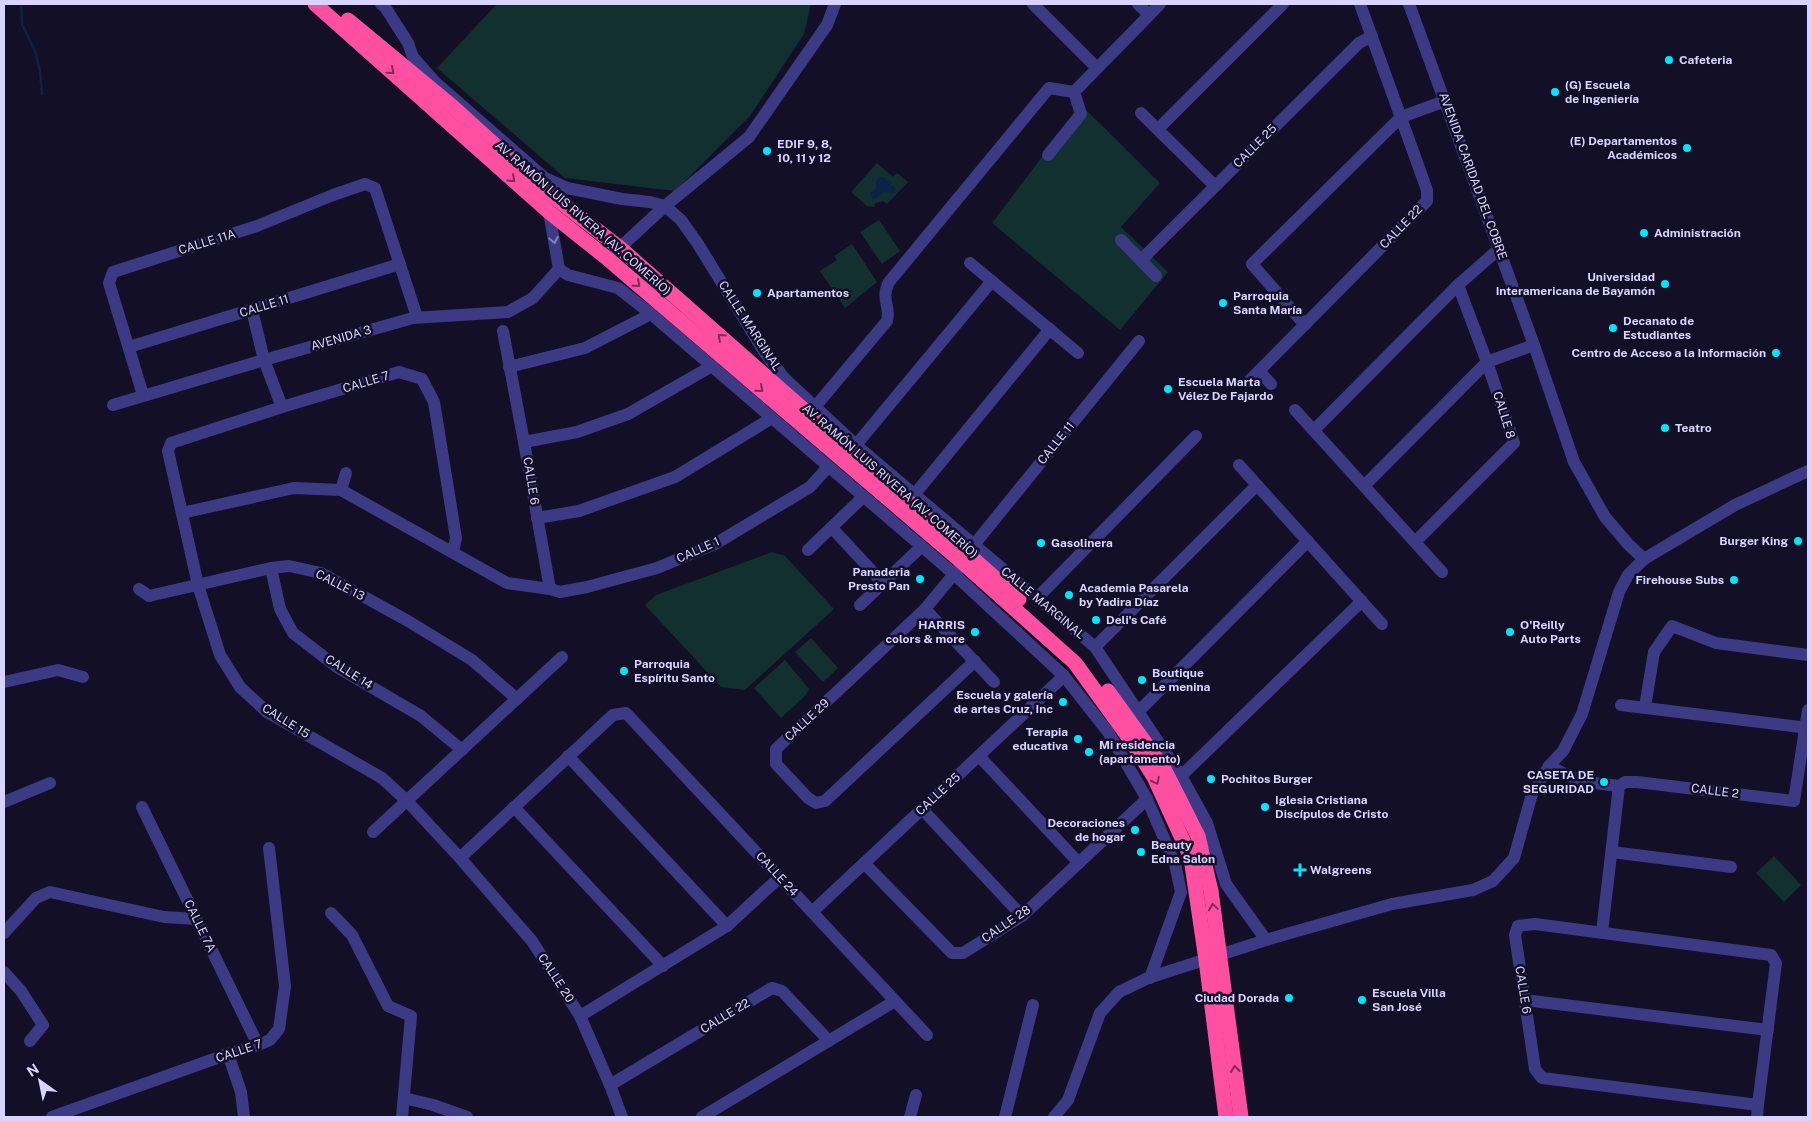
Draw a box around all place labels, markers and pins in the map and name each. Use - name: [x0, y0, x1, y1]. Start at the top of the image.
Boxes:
- place label: Cafeteria: [1679, 53, 1732, 67]
- marker: Cafeteria: [1663, 54, 1675, 66]
- place label: (G) Escuela de Ingeniería: [1565, 78, 1639, 106]
- marker: (G) Escuela de Ingeniería: [1549, 86, 1561, 98]
- place label: (E) Departamentos Académicos: [1570, 134, 1677, 162]
- place label: EDIF 9, 8, 10, 11 y 12: [777, 137, 832, 165]
- marker: (E) Departamentos Académicos: [1681, 142, 1693, 154]
- marker: EDIF 9, 8, 10, 11 y 12: [761, 145, 773, 157]
- place label: Administración: [1654, 226, 1741, 240]
- marker: Administración: [1638, 227, 1650, 239]
- place label: Universidad Interamericana de Bayamón: [1496, 270, 1655, 298]
- marker: Universidad Interamericana de Bayamón: [1659, 278, 1671, 290]
- place label: Apartamentos: [767, 286, 849, 300]
- marker: Apartamentos: [751, 287, 763, 299]
- place label: Parroquia Santa María: [1233, 289, 1302, 317]
- marker: Parroquia Santa María: [1217, 297, 1229, 309]
- place label: Decanato de Estudiantes: [1623, 314, 1694, 342]
- marker: Decanato de Estudiantes: [1607, 322, 1619, 334]
- place label: Centro de Acceso a la Información: [1571, 346, 1766, 360]
- marker: Centro de Acceso a la Información: [1770, 347, 1782, 359]
- place label: Escuela Marta Vélez De Fajardo: [1178, 375, 1273, 403]
- marker: Escuela Marta Vélez De Fajardo: [1162, 383, 1174, 395]
- place label: Teatro: [1675, 421, 1712, 435]
- marker: Teatro: [1659, 422, 1671, 434]
- place label: Burger King: [1719, 534, 1788, 548]
- marker: Burger King: [1792, 535, 1804, 547]
- place label: Gasolinera: [1051, 536, 1113, 550]
- marker: Gasolinera: [1035, 537, 1047, 549]
- place label: Panaderia Presto Pan: [848, 565, 910, 593]
- marker: Panaderia Presto Pan: [914, 573, 926, 585]
- place label: Firehouse Subs: [1635, 573, 1724, 587]
- marker: Firehouse Subs: [1728, 574, 1740, 586]
- place label: Academia Pasarela by Yadira Díaz: [1079, 581, 1189, 609]
- marker: Academia Pasarela by Yadira Díaz: [1063, 589, 1075, 601]
- place label: Deli's Café: [1106, 613, 1167, 627]
- marker: Deli's Café: [1090, 614, 1102, 626]
- place label: HARRIS colors & more: [886, 618, 965, 646]
- place label: O'Reilly Auto Parts: [1520, 618, 1581, 646]
- marker: HARRIS colors & more: [969, 626, 981, 638]
- marker: O'Reilly Auto Parts: [1504, 626, 1516, 638]
- place label: Parroquia Espíritu Santo: [634, 657, 715, 685]
- marker: Parroquia Espíritu Santo: [618, 665, 630, 677]
- place label: Boutique Le menina: [1152, 666, 1211, 694]
- marker: Boutique Le menina: [1136, 674, 1148, 686]
- place label: Escuela y galería de artes Cruz, Inc: [954, 688, 1053, 716]
- marker: Escuela y galería de artes Cruz, Inc: [1057, 696, 1069, 708]
- place label: Terapia educativa: [1013, 725, 1068, 753]
- marker: Terapia educativa: [1072, 733, 1084, 745]
- place label: Mi residencia (apartamento): [1099, 738, 1181, 766]
- marker: Mi residencia (apartamento): [1083, 746, 1095, 758]
- place label: CASETA DE SEGURIDAD: [1523, 768, 1594, 796]
- place label: Pochitos Burger: [1221, 772, 1313, 786]
- marker: Pochitos Burger: [1205, 773, 1217, 785]
- marker: CASETA DE SEGURIDAD: [1598, 776, 1610, 788]
- place label: Iglesia Cristiana Discípulos de Cristo: [1275, 793, 1388, 821]
- marker: Iglesia Cristiana Discípulos de Cristo: [1259, 801, 1271, 813]
- place label: Decoraciones de hogar: [1047, 816, 1125, 844]
- marker: Decoraciones de hogar: [1129, 824, 1141, 836]
- place label: Beauty Edna Salon: [1151, 838, 1215, 866]
- marker: Beauty Edna Salon: [1135, 846, 1147, 858]
- place label: Walgreens: [1310, 863, 1372, 877]
- marker: Walgreens: [1294, 864, 1306, 876]
- place label: Escuela Villa San José: [1372, 986, 1446, 1014]
- place label: Ciudad Dorada: [1195, 991, 1279, 1005]
- marker: Ciudad Dorada: [1283, 992, 1295, 1004]
- marker: Escuela Villa San José: [1356, 994, 1368, 1006]

